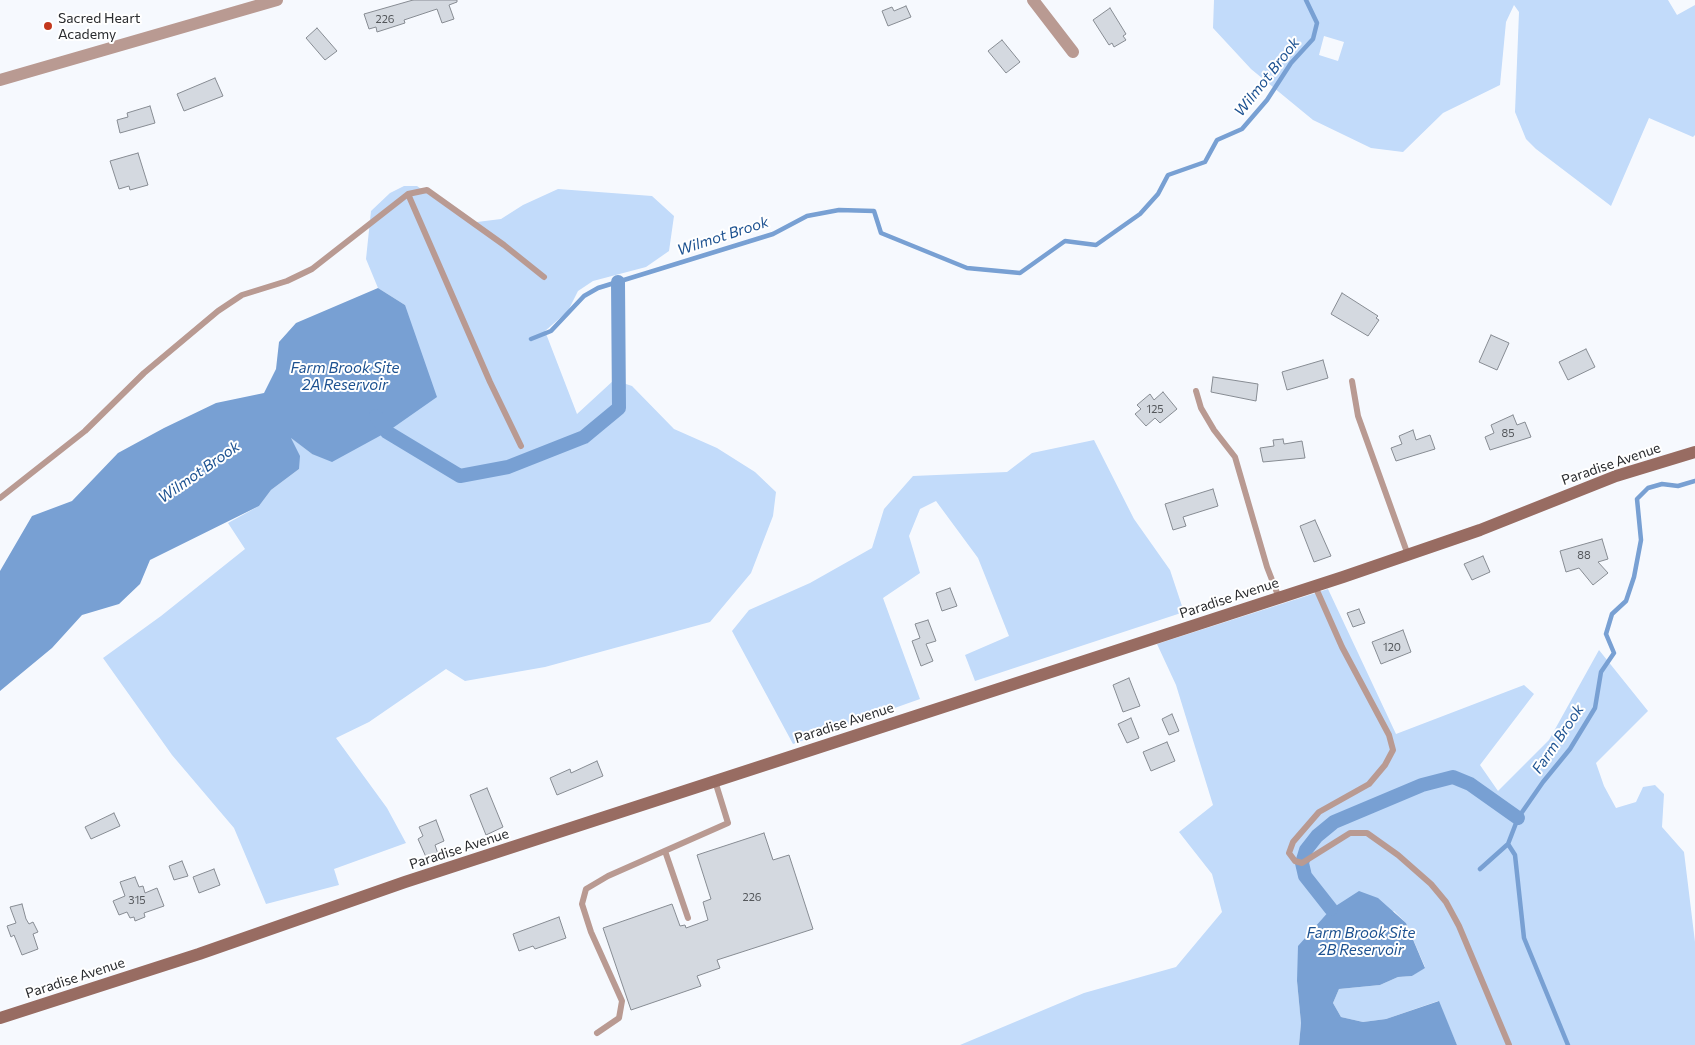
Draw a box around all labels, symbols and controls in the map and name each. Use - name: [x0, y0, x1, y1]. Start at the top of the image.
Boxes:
- place label: Sacred Heart Academy: [58, 10, 140, 42]
- house number: 226: [376, 12, 394, 26]
- marker: Sacred Heart Academy: [42, 20, 54, 32]
- water label: Wilmot Brook: [1231, 34, 1303, 120]
- water label: Wilmot Brook: [675, 213, 771, 259]
- water label: Farm Brook Site 2A Reservoir: [290, 359, 400, 394]
- house number: 125: [1146, 402, 1164, 416]
- house number: 85: [1502, 426, 1514, 440]
- water label: Wilmot Brook: [155, 437, 243, 507]
- street label: Paradise Avenue: [1559, 439, 1663, 489]
- house number: 88: [1577, 548, 1591, 562]
- street label: Paradise Avenue: [1177, 574, 1281, 622]
- house number: 120: [1383, 640, 1401, 654]
- street label: Paradise Avenue: [792, 699, 896, 747]
- water label: Farm Brook: [1528, 701, 1588, 777]
- street label: Paradise Avenue: [407, 825, 511, 873]
- house number: 226: [743, 890, 761, 904]
- house number: 315: [128, 893, 146, 907]
- water label: Farm Brook Site 2B Reservoir: [1306, 924, 1416, 959]
- street label: Paradise Avenue: [23, 954, 127, 1002]

